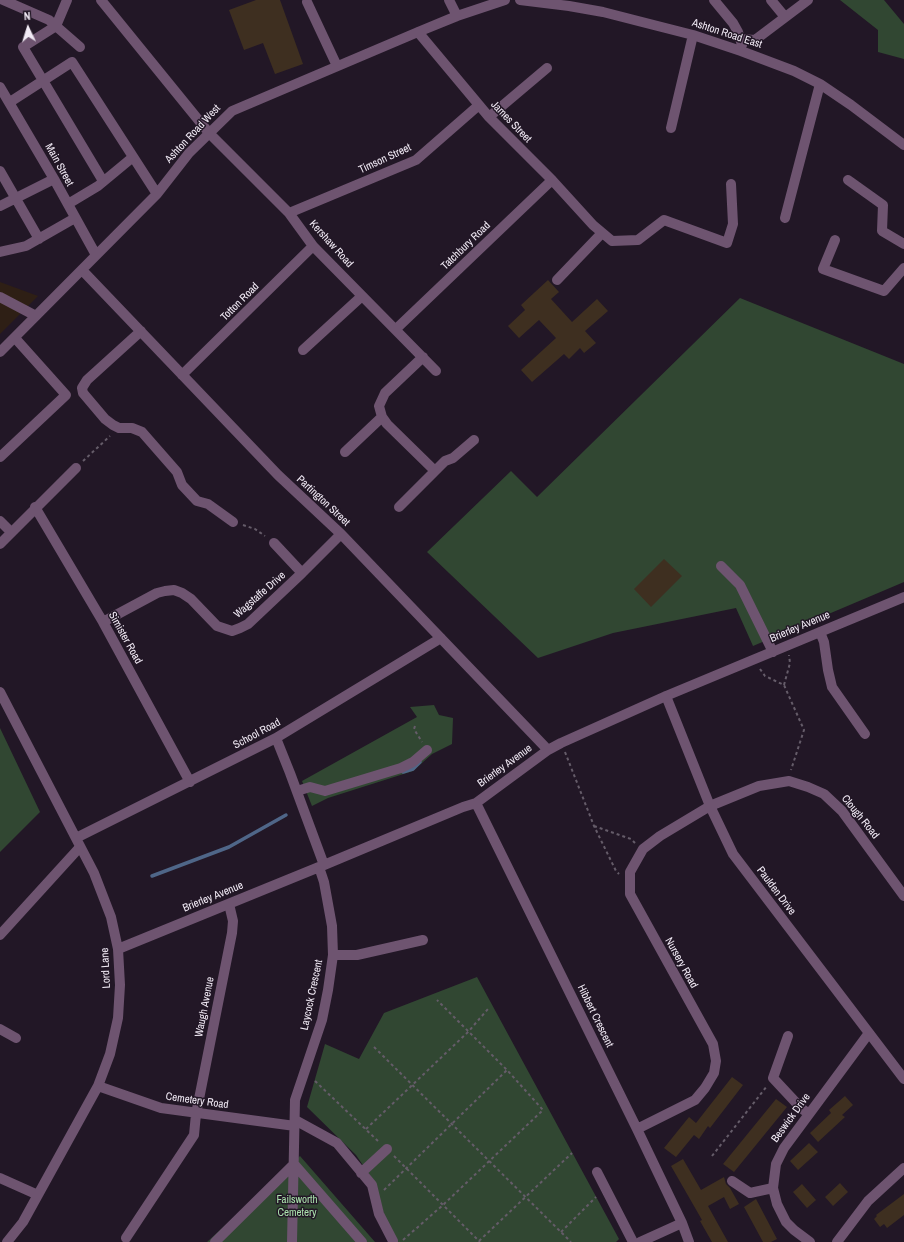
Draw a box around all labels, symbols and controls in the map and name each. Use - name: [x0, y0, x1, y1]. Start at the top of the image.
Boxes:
- north arrow: [8, 8, 48, 48]
- text: N: [23, 9, 31, 23]
- street label: Ashton Road East: [690, 16, 764, 52]
- street label: James Street: [488, 98, 534, 146]
- street label: Ashton Road West: [163, 102, 223, 166]
- street label: Main Street: [42, 141, 76, 189]
- street label: Timson Street: [357, 141, 413, 177]
- street label: Kershaw Road: [306, 218, 356, 270]
- street label: Tatchbury Road: [439, 219, 493, 273]
- street label: Totton Road: [218, 280, 262, 324]
- street label: Partington Street: [294, 473, 352, 529]
- street label: Wagstaffe Drive: [231, 569, 289, 621]
- street label: Brierley Avenue: [768, 608, 832, 646]
- street label: Simister Road: [105, 610, 145, 666]
- street label: School Road: [231, 716, 283, 752]
- street label: Brierley Avenue: [475, 742, 535, 790]
- street label: Clough Road: [838, 792, 882, 842]
- street label: Paulden Drive: [754, 864, 798, 918]
- street label: Brierley Avenue: [181, 879, 245, 915]
- street label: Nursery Road: [662, 935, 700, 991]
- street label: Lord Lane: [98, 947, 114, 989]
- street label: Laycock Crescent: [298, 959, 326, 1031]
- street label: Waugh Avenue: [193, 976, 217, 1038]
- street label: Hibbert Crescent: [574, 982, 616, 1050]
- street label: Cemetery Road: [165, 1090, 229, 1112]
- street label: Beswick Drive: [769, 1091, 813, 1145]
- park label: Failsworth Cemetery: [276, 1193, 318, 1219]

